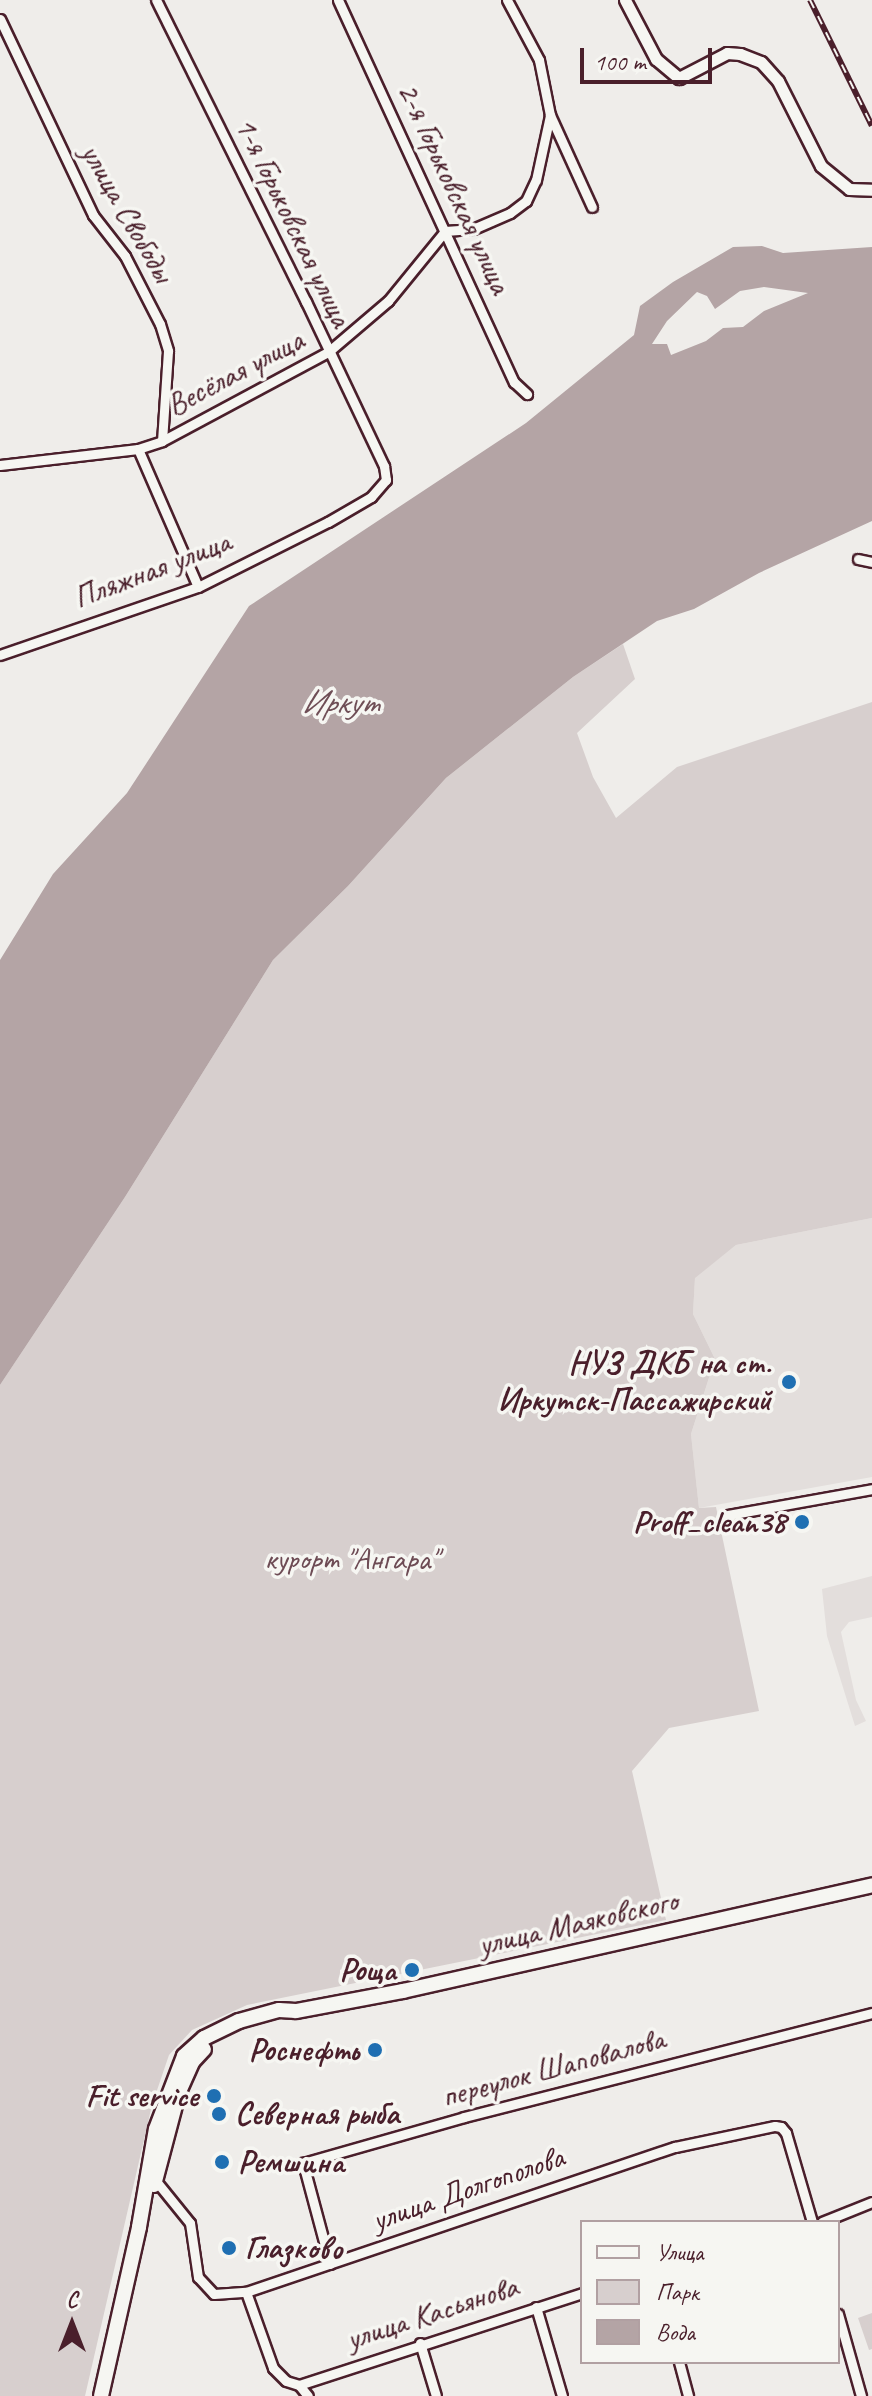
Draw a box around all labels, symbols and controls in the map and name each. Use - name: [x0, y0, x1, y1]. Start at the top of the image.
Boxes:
- scale bar: [584, 32, 716, 82]
- text: 100 m: [594, 47, 646, 77]
- street label: 2-я Горьковская улица: [388, 75, 520, 301]
- street label: 1-я Горьковская улица: [225, 109, 361, 335]
- street label: улица Свободы: [73, 138, 181, 288]
- street label: Весёлая улица: [158, 320, 312, 426]
- street label: Пляжная улица: [68, 522, 236, 618]
- water label: Иркут: [301, 682, 379, 722]
- place label: НУЗ ДКБ на ст. Иркутск-Пассажирский: [498, 1345, 771, 1420]
- marker: НУЗ ДКБ на ст. Иркутск-Пассажирский: [778, 1371, 800, 1393]
- place label: Proff_clean38: [633, 1503, 786, 1541]
- marker: Proff_clean38: [793, 1513, 811, 1531]
- park label: курорт "Ангара": [264, 1540, 438, 1578]
- street label: улица Маяковского: [474, 1881, 682, 1965]
- place label: Роща: [339, 1951, 396, 1989]
- marker: Роща: [403, 1961, 421, 1979]
- street label: переулок Шаповалова: [439, 2020, 667, 2116]
- place label: Роснефть: [249, 2031, 359, 2069]
- marker: Роснефть: [366, 2041, 384, 2059]
- place label: Fit service: [86, 2077, 198, 2115]
- marker: Fit service: [205, 2087, 223, 2105]
- place label: Северная рыба: [235, 2095, 399, 2133]
- marker: Северная рыба: [210, 2105, 228, 2123]
- street label: улица Долгополова: [367, 2138, 569, 2240]
- place label: Ремшина: [238, 2143, 344, 2181]
- marker: Ремшина: [213, 2153, 231, 2171]
- legend: [580, 2220, 840, 2364]
- place label: Глазково: [245, 2229, 343, 2267]
- text: Улица: [656, 2237, 704, 2267]
- marker: Глазково: [220, 2239, 238, 2257]
- street label: улица Касьянова: [342, 2268, 522, 2358]
- text: Парк: [656, 2277, 699, 2307]
- north arrow: [32, 2284, 112, 2364]
- text: С: [67, 2286, 77, 2314]
- text: Вода: [656, 2317, 695, 2347]

